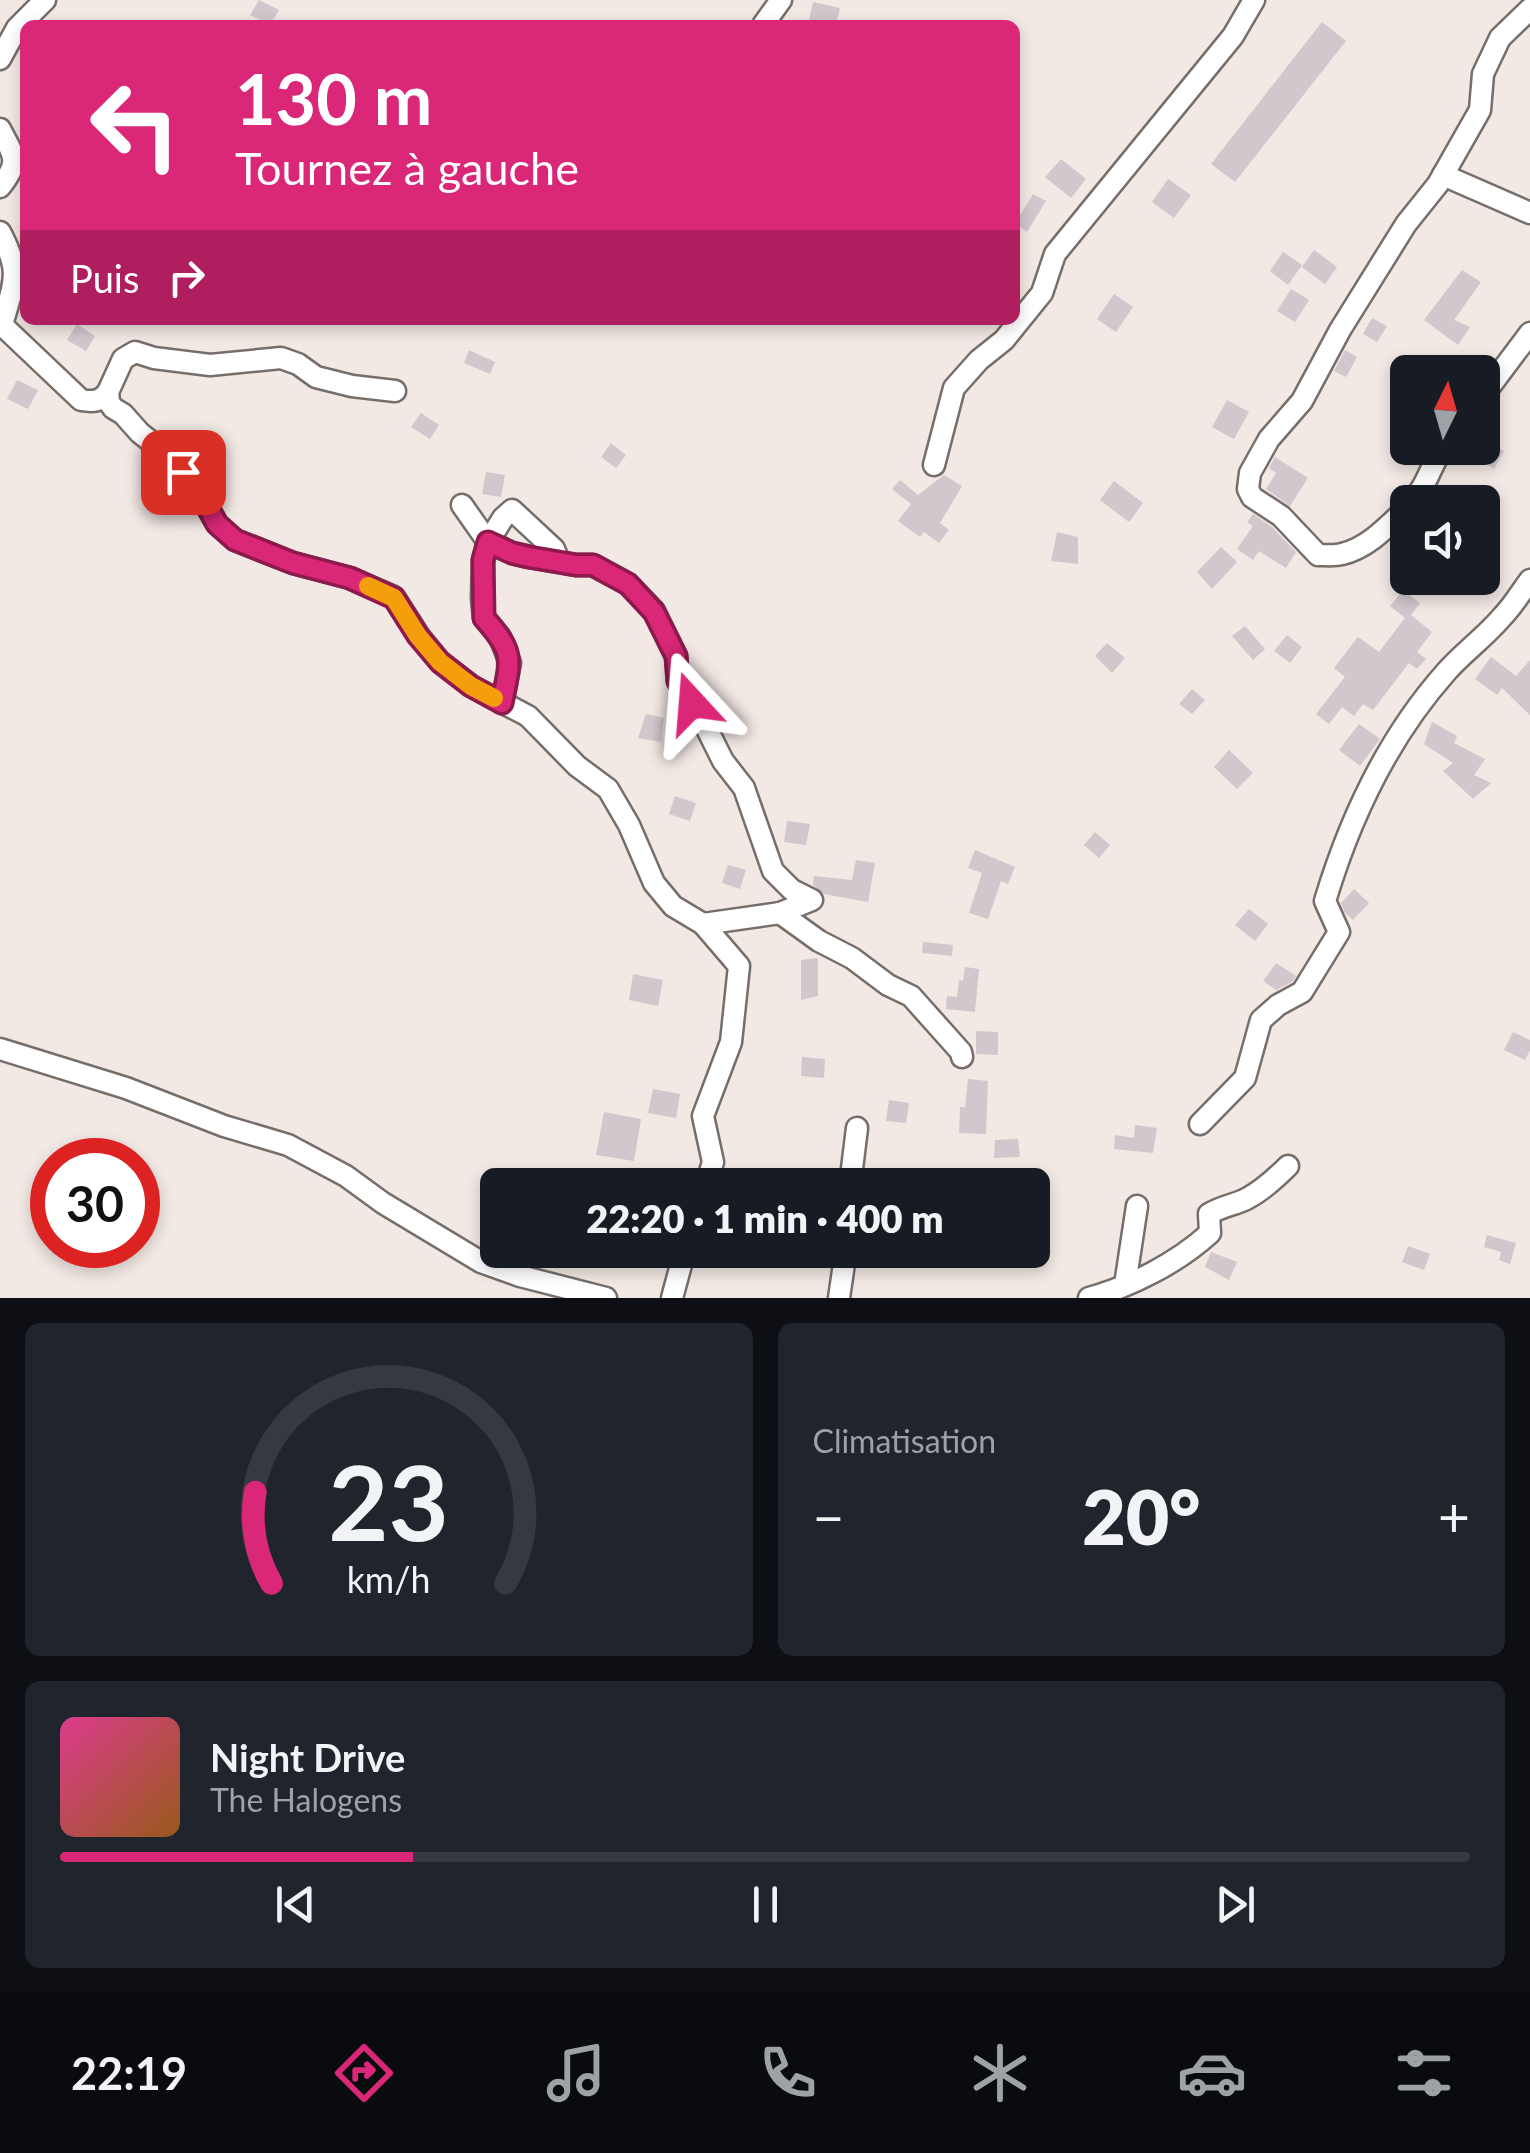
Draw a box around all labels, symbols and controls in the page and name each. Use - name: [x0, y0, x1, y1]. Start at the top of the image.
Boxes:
- text: 130 m: [235, 56, 432, 140]
- icon: left: [70, 60, 200, 190]
- text: Tournez à gauche: [235, 141, 579, 195]
- icon: right: [159, 250, 214, 305]
- text: Puis: [70, 255, 139, 301]
- north arrow: [1390, 355, 1500, 465]
- map controls: [1390, 355, 1500, 595]
- pin: [141, 430, 226, 515]
- icon: arrive: [156, 445, 211, 500]
- button: sound: [1390, 485, 1500, 595]
- position arrow: [640, 651, 744, 755]
- speed limit sign: 30: [30, 1138, 160, 1268]
- text: 22:20 · 1 min · 400 m: [586, 1195, 944, 1241]
- text: Climatisation: [813, 1421, 996, 1460]
- text: 23: [328, 1438, 449, 1563]
- text: 20°: [1082, 1471, 1200, 1561]
- text: −: [813, 1483, 844, 1549]
- text: +: [1438, 1483, 1470, 1549]
- text: km/h: [347, 1558, 431, 1601]
- text: Night Drive: [210, 1734, 405, 1780]
- text: The Halogens: [210, 1780, 402, 1819]
- icon: previous: [268, 1877, 323, 1932]
- icon: pause: [738, 1877, 793, 1932]
- icon: next: [1208, 1877, 1263, 1932]
- icon: directions: [329, 2038, 399, 2108]
- icon: music: [541, 2038, 611, 2108]
- icon: phone: [753, 2038, 823, 2108]
- icon: climate: [965, 2038, 1035, 2108]
- icon: car: [1177, 2038, 1247, 2108]
- icon: filters: [1389, 2038, 1459, 2108]
- text: 22:19: [71, 2046, 187, 2100]

